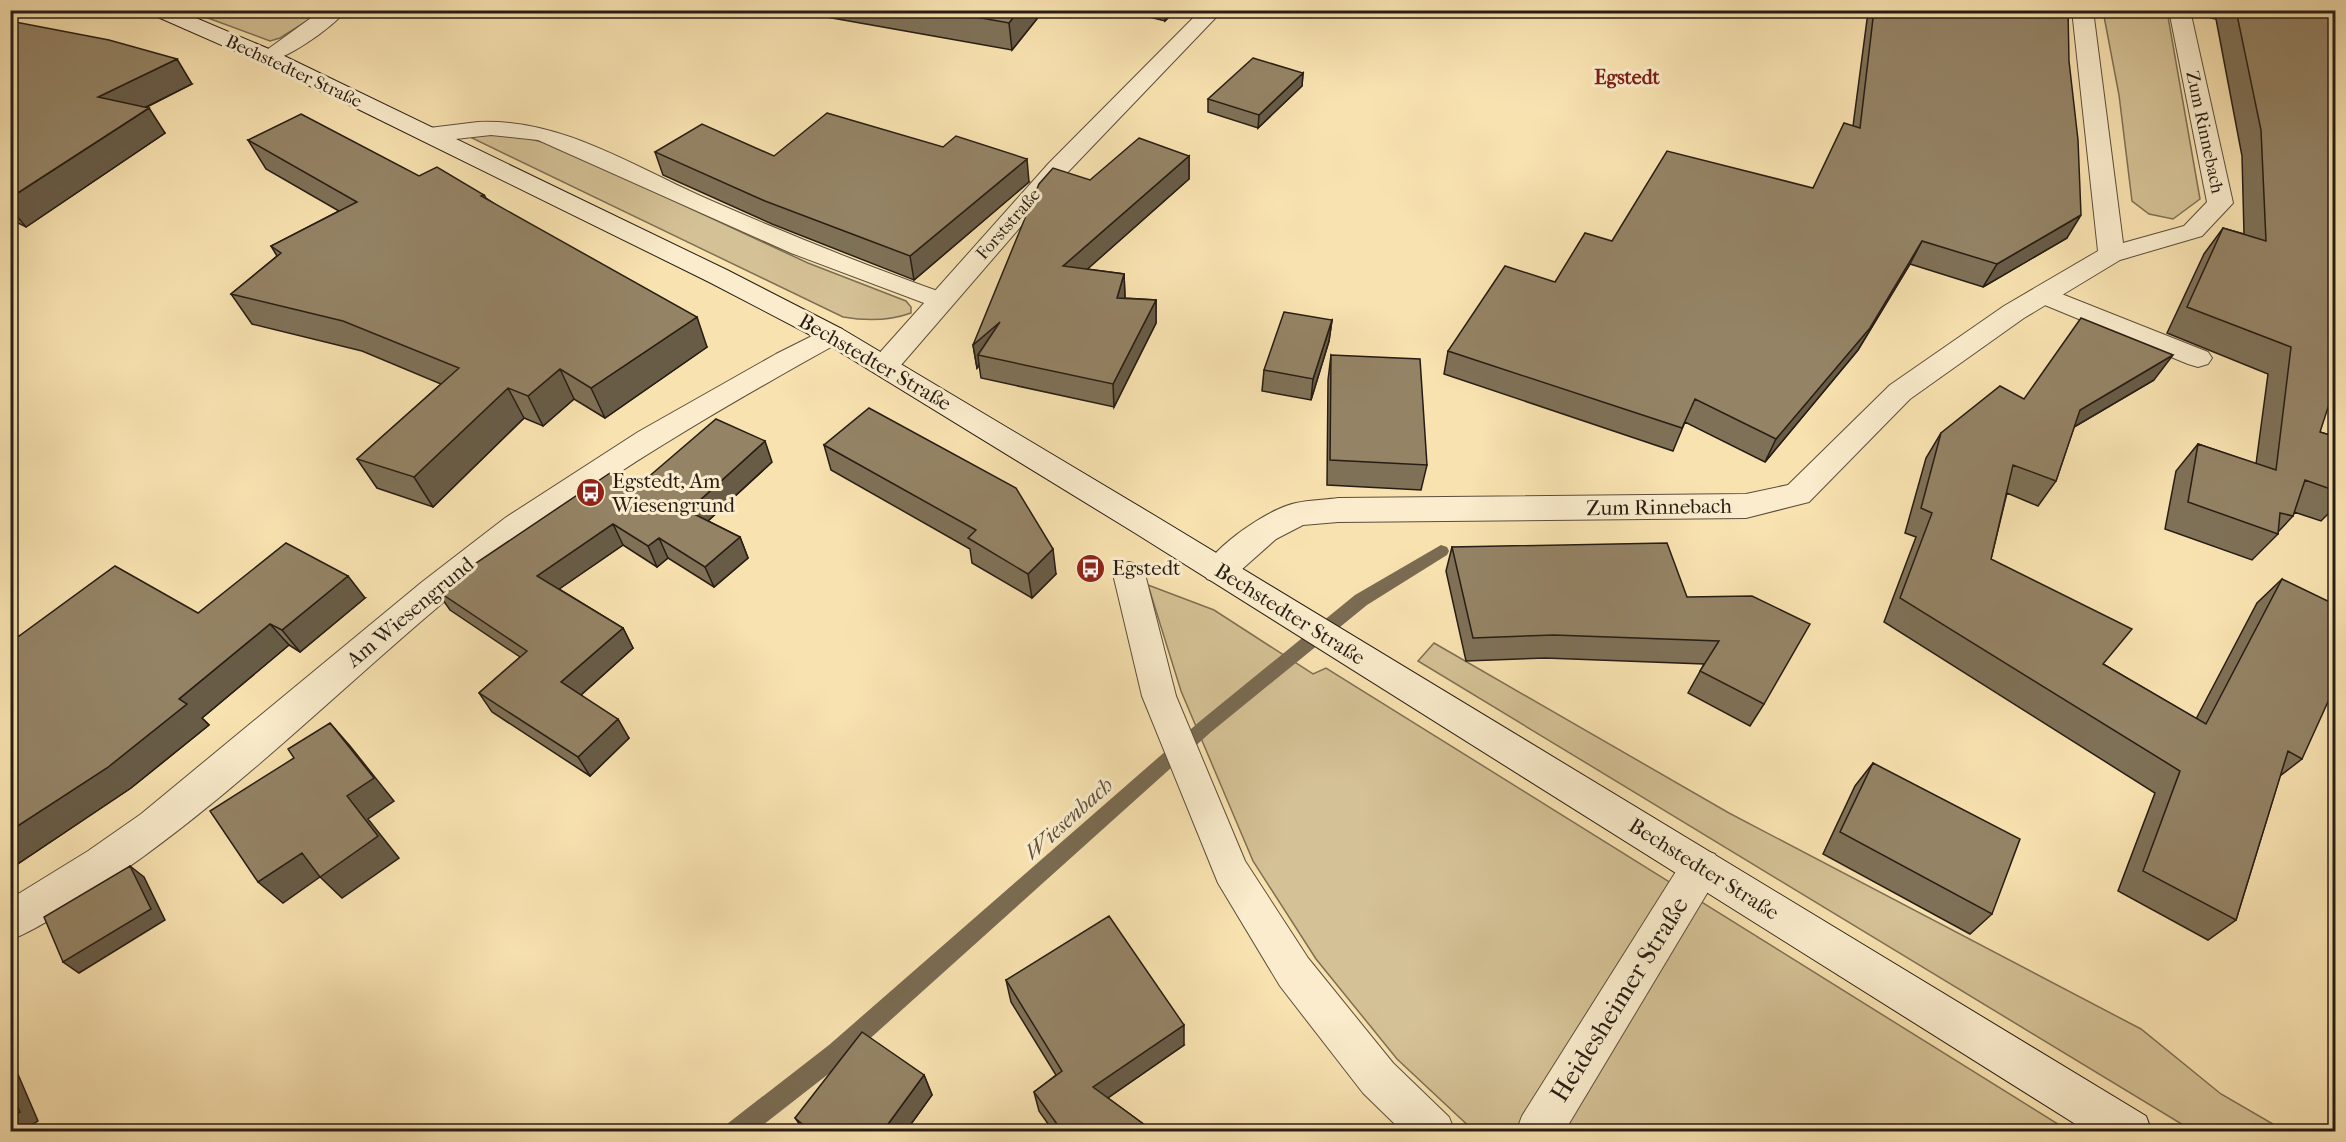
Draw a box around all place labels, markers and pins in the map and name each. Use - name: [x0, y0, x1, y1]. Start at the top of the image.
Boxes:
- place label: Egstedt, Am Wiesengrund: [611, 469, 736, 517]
- bus stop icon: Egstedt, Am Wiesengrund: [575, 477, 607, 509]
- bus stop icon: Egstedt: [1075, 552, 1107, 584]
- place label: Egstedt: [1112, 556, 1181, 580]

